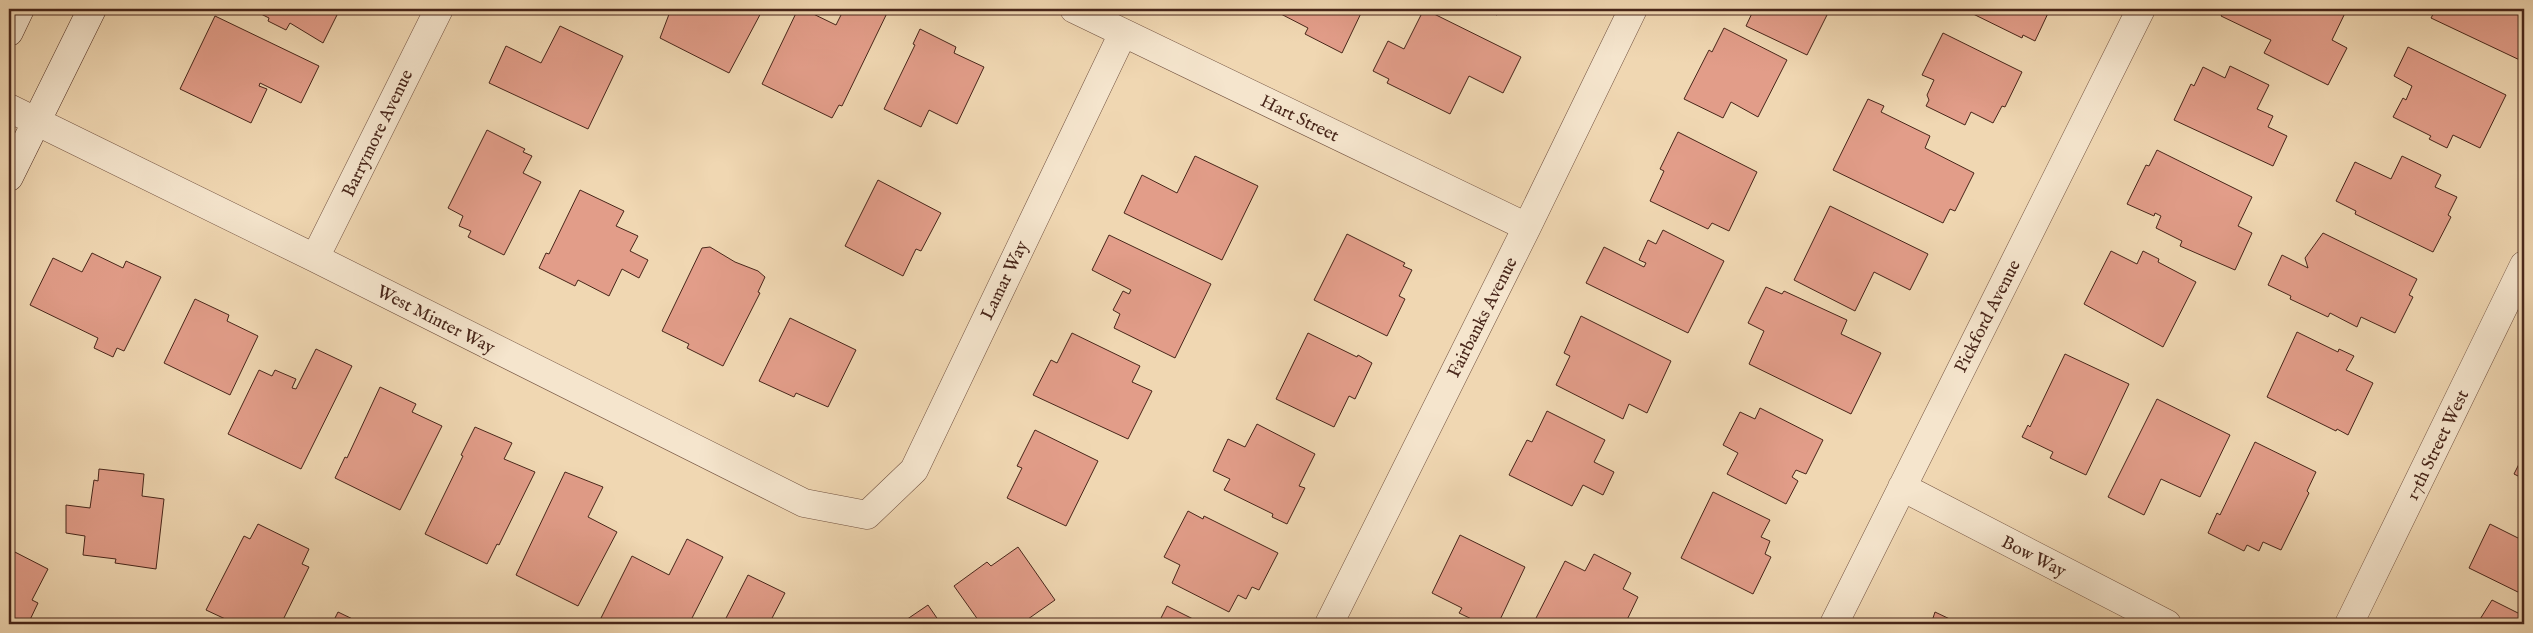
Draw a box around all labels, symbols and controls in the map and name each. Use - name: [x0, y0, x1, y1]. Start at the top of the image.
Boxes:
- street label: Barrymore Avenue: [338, 66, 419, 201]
- street label: Hart Street: [1256, 90, 1342, 148]
- street label: Lamar Way: [976, 237, 1034, 324]
- street label: Fairbanks Avenue: [1443, 254, 1524, 382]
- street label: Pickford Avenue: [1950, 256, 2027, 377]
- street label: West Minter Way: [372, 281, 498, 360]
- street label: 17th Street West: [2402, 386, 2475, 505]
- street label: Bow Way: [1997, 531, 2070, 583]

